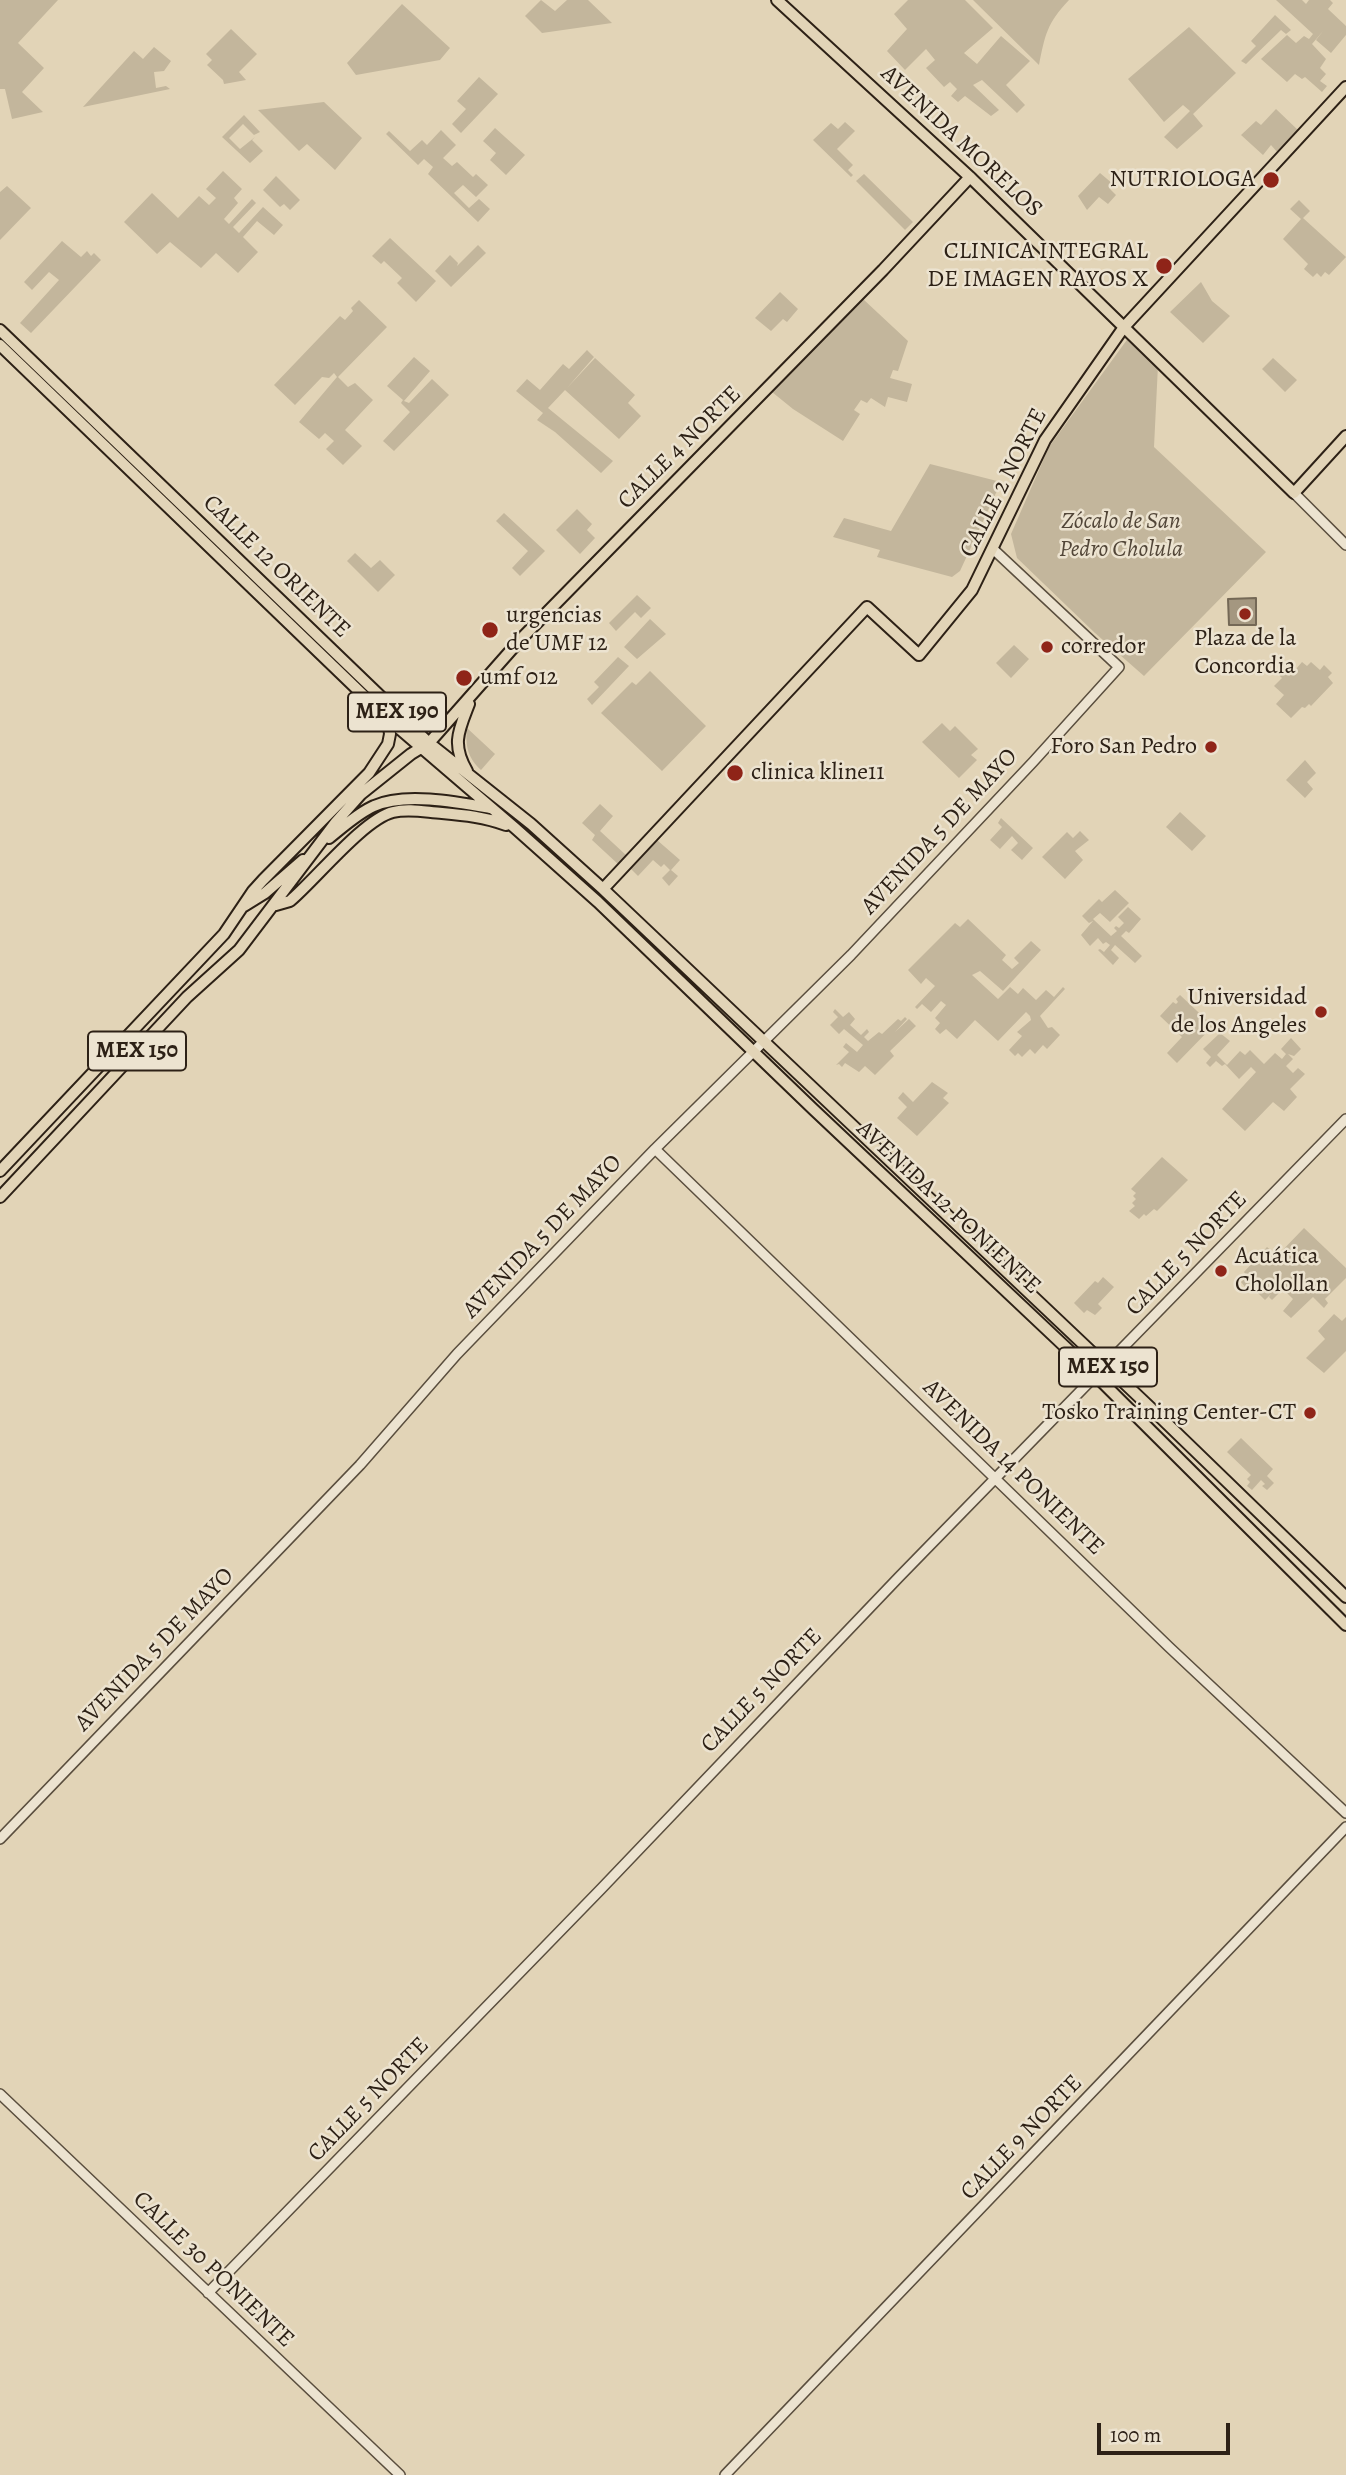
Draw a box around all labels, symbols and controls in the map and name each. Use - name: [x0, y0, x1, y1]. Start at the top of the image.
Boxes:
- street label: AVENIDA MORELOS: [874, 60, 1048, 224]
- place label: NUTRIOLOGA: [1110, 166, 1255, 194]
- marker: NUTRIOLOGA: [1261, 170, 1281, 190]
- place label: CLINICA INTEGRAL DE IMAGEN RAYOS X: [927, 238, 1148, 294]
- marker: CLINICA INTEGRAL DE IMAGEN RAYOS X: [1154, 256, 1174, 276]
- street label: CALLE 4 NORTE: [612, 380, 748, 516]
- street label: CALLE 2 NORTE: [954, 404, 1054, 562]
- street label: CALLE 12 ORIENTE: [196, 489, 356, 645]
- park label: Zócalo de San Pedro Cholula: [1059, 508, 1183, 564]
- place label: urgencias de UMF 12: [506, 602, 608, 658]
- marker: Plaza de la Concordia: [1237, 606, 1253, 622]
- marker: urgencias de UMF 12: [480, 620, 500, 640]
- place label: Plaza de la Concordia: [1194, 625, 1296, 681]
- place label: corredor: [1061, 633, 1146, 661]
- marker: corredor: [1039, 639, 1055, 655]
- place label: umf 012: [480, 664, 558, 692]
- marker: umf 012: [454, 668, 474, 688]
- road number: MEX 190: [348, 692, 446, 732]
- place label: Foro San Pedro: [1050, 733, 1197, 761]
- marker: Foro San Pedro: [1203, 739, 1219, 755]
- street label: AVENIDA 5 DE MAYO: [856, 743, 1024, 921]
- place label: clinica kline11: [751, 759, 884, 787]
- marker: clinica kline11: [725, 763, 745, 783]
- place label: Universidad de los Angeles: [1171, 984, 1307, 1040]
- marker: Universidad de los Angeles: [1313, 1004, 1329, 1020]
- road number: MEX 150: [88, 1032, 186, 1070]
- street label: AVENIDA 12 PONIENTE: [850, 1115, 1046, 1301]
- street label: AVENIDA 5 DE MAYO: [457, 1149, 629, 1325]
- street label: CALLE 5 NORTE: [1120, 1186, 1254, 1322]
- place label: Acuática Cholollan: [1235, 1243, 1329, 1299]
- marker: Acuática Cholollan: [1213, 1263, 1229, 1279]
- road number: MEX 150: [1059, 1348, 1157, 1386]
- street label: AVENIDA 14 PONIENTE: [916, 1374, 1110, 1562]
- place label: Tosko Training Center-CT: [1042, 1399, 1296, 1427]
- marker: Tosko Training Center-CT: [1302, 1405, 1318, 1421]
- street label: AVENIDA 5 DE MAYO: [69, 1562, 241, 1738]
- street label: CALLE 5 NORTE: [695, 1623, 829, 1759]
- street label: CALLE 5 NORTE: [302, 2032, 436, 2168]
- street label: CALLE 9 NORTE: [955, 2069, 1089, 2207]
- street label: CALLE 30 PONIENTE: [126, 2186, 300, 2354]
- scale bar: [1101, 2408, 1234, 2452]
- text: 100 m: [1110, 2421, 1161, 2449]

